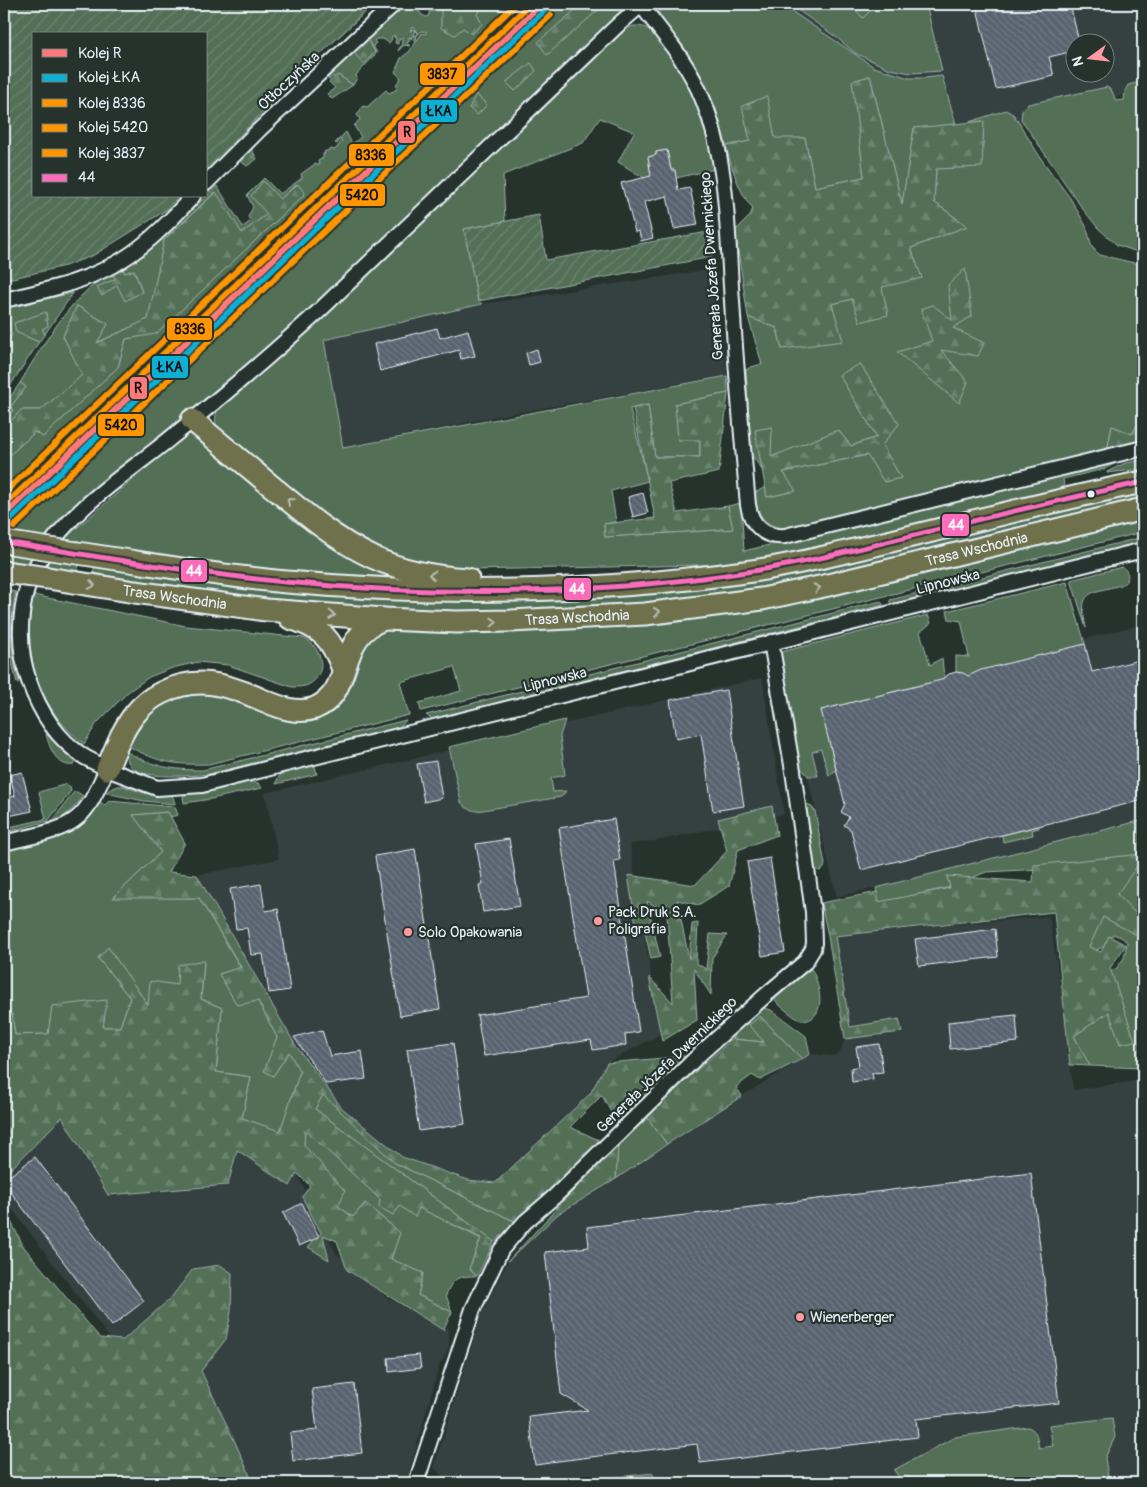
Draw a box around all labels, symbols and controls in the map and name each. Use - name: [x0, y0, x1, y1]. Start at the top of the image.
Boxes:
- legend: [32, 32, 208, 198]
- north arrow: [1064, 32, 1114, 82]
- text: Kolej R: [78, 44, 122, 63]
- street label: Otłoczyńska: [254, 48, 324, 114]
- text: N: [1068, 54, 1087, 68]
- line badge: 3837: [419, 62, 466, 86]
- text: 3837: [427, 66, 458, 83]
- text: Kolej ŁKA: [78, 68, 140, 87]
- text: Kolej 8336: [78, 94, 146, 113]
- line badge: ŁKA: [420, 99, 458, 123]
- text: ŁKA: [424, 103, 452, 120]
- text: Kolej 5420: [78, 118, 148, 137]
- line badge: R: [397, 120, 416, 144]
- text: R: [403, 124, 411, 141]
- line badge: 8336: [348, 143, 395, 167]
- text: Kolej 3837: [78, 144, 145, 163]
- text: 8336: [356, 147, 386, 164]
- text: 44: [78, 168, 96, 187]
- street label: Generała Józefa Dwernickiego: [696, 171, 728, 361]
- line badge: 5420: [339, 183, 386, 207]
- text: 5420: [345, 187, 379, 204]
- line badge: 8336: [166, 317, 213, 341]
- text: 8336: [175, 321, 205, 338]
- line badge: ŁKA: [151, 355, 189, 379]
- text: ŁKA: [155, 359, 183, 376]
- line badge: R: [129, 376, 148, 400]
- text: R: [134, 380, 142, 397]
- line badge: 5420: [97, 413, 145, 437]
- text: 5420: [104, 417, 138, 434]
- unlabelled marker: [1086, 489, 1096, 499]
- one-way arrow: [286, 498, 295, 507]
- line badge: 44: [941, 513, 970, 537]
- text: 44: [948, 517, 965, 534]
- street label: Trasa Wschodnia: [923, 528, 1030, 571]
- line badge: 44: [180, 559, 208, 583]
- text: 44: [186, 563, 203, 580]
- street label: Lipnowska: [914, 565, 982, 599]
- one-way arrow: [428, 570, 436, 581]
- line badge: 44: [563, 577, 592, 601]
- one-way arrow: [87, 580, 96, 590]
- street label: Trasa Wschodnia: [121, 581, 228, 614]
- text: 44: [569, 581, 586, 598]
- one-way arrow: [813, 583, 822, 594]
- street label: Trasa Wschodnia: [524, 605, 630, 630]
- one-way arrow: [652, 608, 661, 618]
- one-way arrow: [328, 609, 336, 620]
- one-way arrow: [491, 616, 499, 627]
- street label: Lipnowska: [521, 663, 589, 697]
- place label: Pack Druk S.A. Poligrafia: [608, 903, 697, 939]
- marker: Pack Druk S.A. Poligrafia: [592, 915, 604, 927]
- place label: Solo Opakowania: [418, 923, 522, 942]
- marker: Solo Opakowania: [402, 926, 414, 938]
- street label: Generała Józefa Dwernickiego: [593, 993, 741, 1137]
- place label: Wienerberger: [810, 1308, 895, 1327]
- marker: Wienerberger: [794, 1311, 806, 1323]

